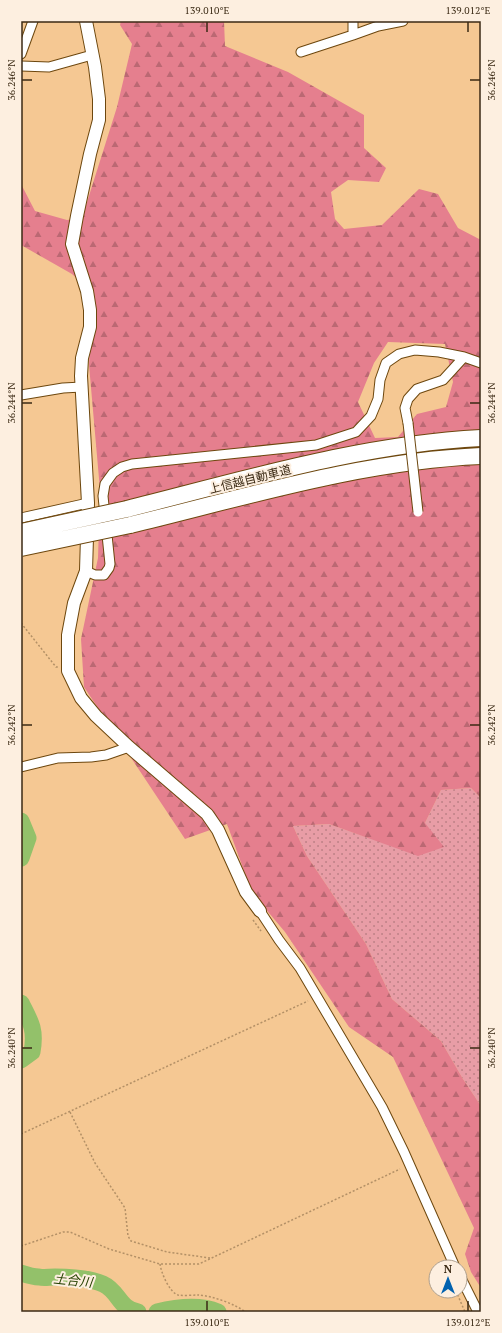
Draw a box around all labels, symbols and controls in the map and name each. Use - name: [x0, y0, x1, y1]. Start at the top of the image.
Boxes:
- text: 139.010°E: [185, 4, 230, 17]
- text: 139.012°E: [446, 4, 491, 17]
- text: 36.246°N: [5, 59, 18, 101]
- text: 36.246°N: [485, 59, 498, 101]
- text: 36.244°N: [5, 382, 18, 424]
- text: 36.244°N: [485, 382, 498, 424]
- street label: 上信越自動車道: [207, 462, 293, 496]
- text: 36.242°N: [5, 704, 18, 746]
- text: 36.242°N: [485, 704, 498, 746]
- text: 36.240°N: [5, 1027, 18, 1069]
- text: 36.240°N: [485, 1027, 498, 1069]
- north arrow: [428, 1259, 468, 1299]
- text: N: [444, 1262, 453, 1276]
- water label: 土合川: [53, 1269, 95, 1291]
- text: 139.010°E: [185, 1316, 230, 1329]
- text: 139.012°E: [446, 1316, 491, 1329]

